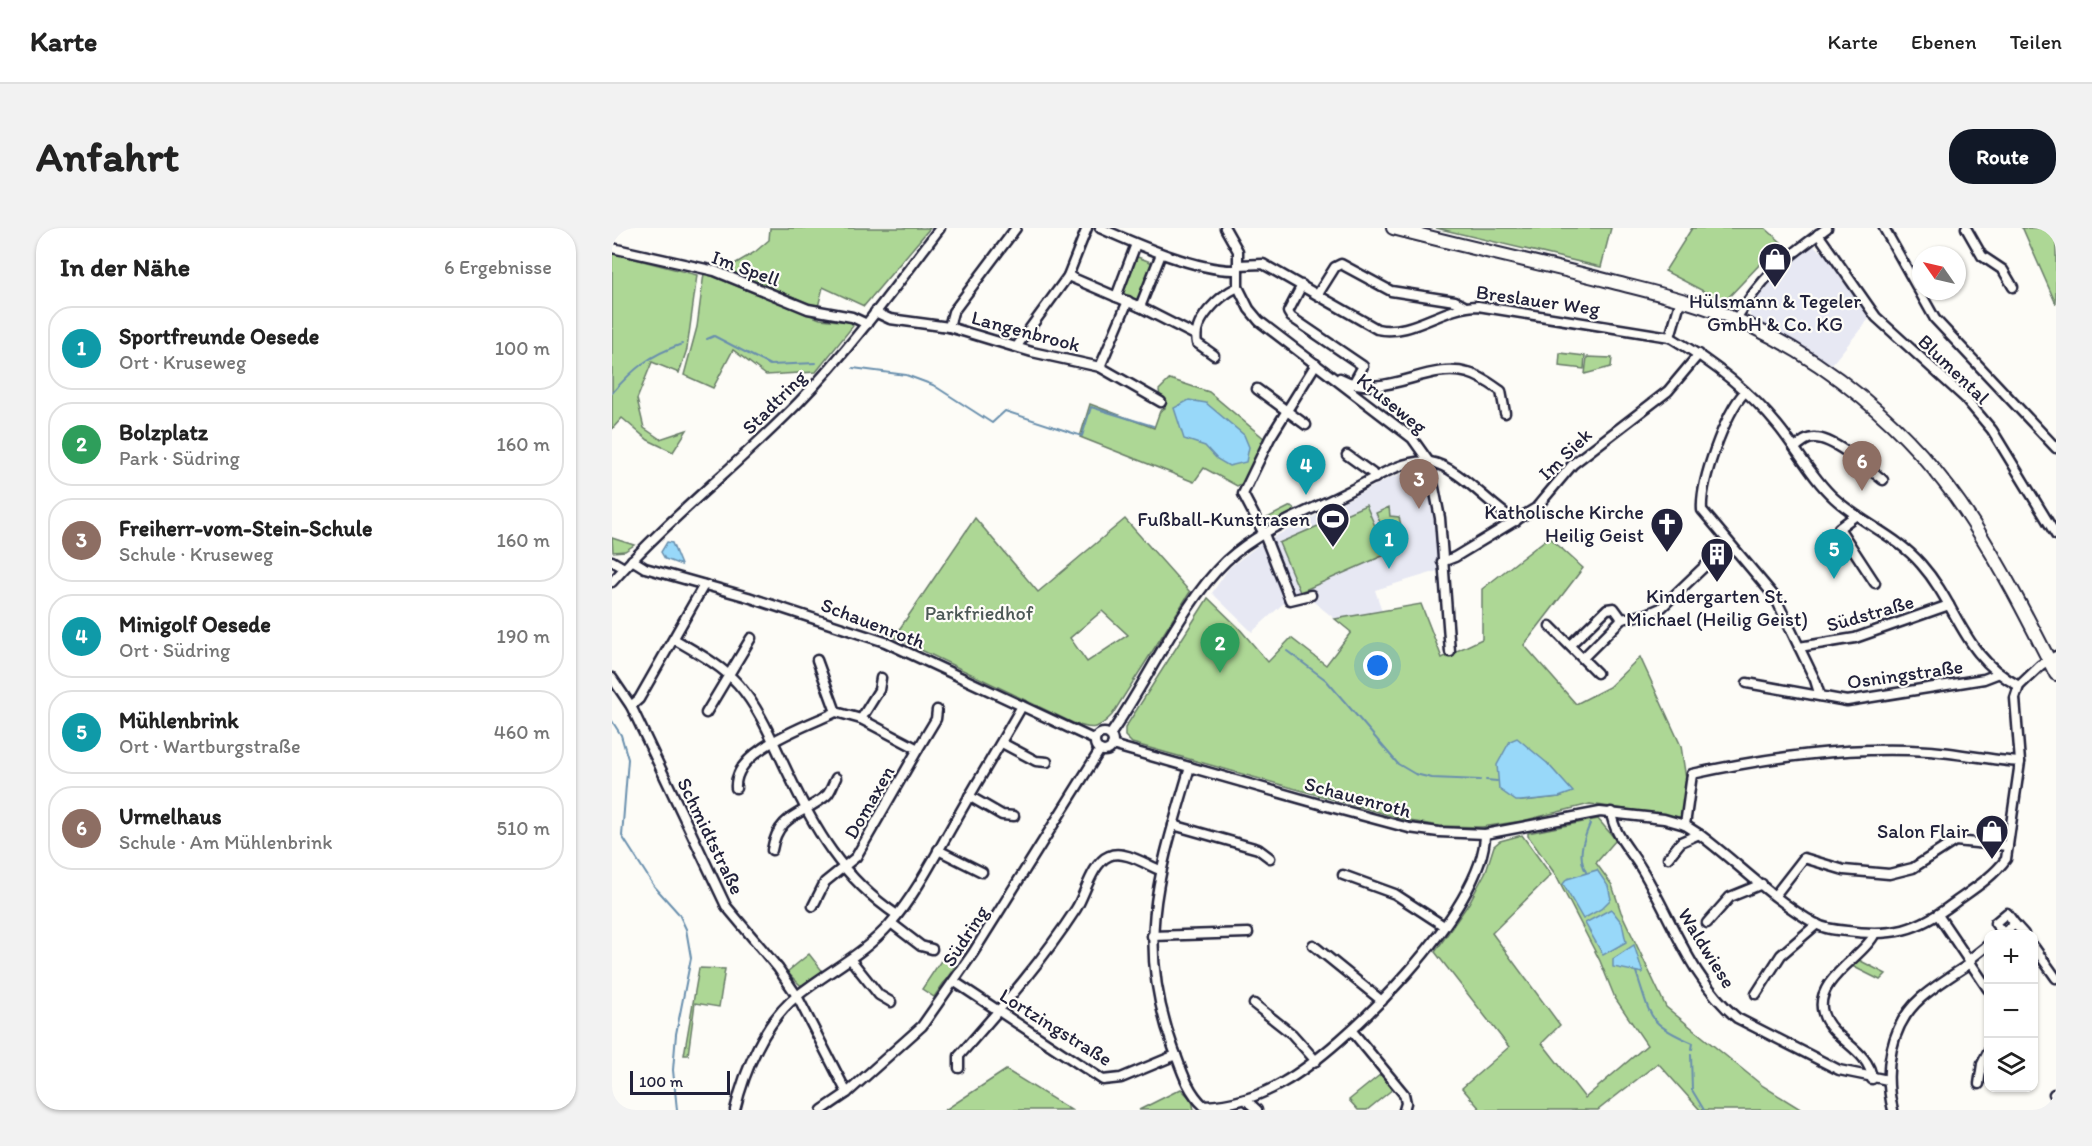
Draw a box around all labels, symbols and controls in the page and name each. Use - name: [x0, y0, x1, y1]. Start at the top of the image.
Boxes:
- text: Karte: [30, 24, 97, 58]
- text: Karte: [1828, 29, 1878, 54]
- text: Ebenen: [1911, 29, 1977, 54]
- text: Teilen: [2010, 29, 2062, 54]
- button: Route: [1949, 129, 2056, 184]
- text: Anfahrt: [36, 131, 179, 182]
- shop icon: Hülsmann & Tegeler GmbH & Co. KG: [1757, 241, 1793, 288]
- street label: Im Spell: [709, 245, 784, 291]
- north arrow: [1912, 246, 1966, 300]
- text: In der Nähe: [60, 251, 190, 283]
- text: 6 Ergebnisse: [444, 255, 552, 279]
- street label: Breslauer Weg: [1475, 279, 1602, 321]
- place label: Hülsmann & Tegeler GmbH & Co. KG: [1689, 289, 1861, 336]
- street label: Langenbrook: [969, 305, 1084, 357]
- text: Sportfreunde Oesede: [119, 323, 319, 350]
- street label: Blumental: [1913, 329, 1995, 409]
- text: 1: [77, 336, 86, 360]
- text: 100 m: [495, 336, 550, 360]
- text: Ort · Kruseweg: [119, 350, 246, 374]
- street label: Stadtring: [737, 364, 812, 439]
- street label: Kruseweg: [1352, 367, 1433, 439]
- text: Bolzplatz: [119, 419, 208, 446]
- street label: Im Siek: [1533, 423, 1597, 485]
- text: 2: [76, 432, 87, 456]
- text: 160 m: [497, 432, 550, 456]
- pin: 6: [1842, 442, 1882, 491]
- text: Park · Südring: [119, 446, 240, 470]
- pin: 4: [1286, 446, 1326, 495]
- pin: 3: [1400, 460, 1438, 509]
- place label: Katholische Kirche Heilig Geist: [1484, 500, 1644, 547]
- sports icon: Fußball-Kunstrasen: [1315, 501, 1351, 548]
- church icon: Katholische Kirche Heilig Geist: [1649, 506, 1685, 553]
- place label: Fußball-Kunstrasen: [1137, 507, 1310, 531]
- text: Freiherr-vom-Stein-Schule: [119, 515, 372, 542]
- pin: 1: [1370, 520, 1408, 569]
- text: 3: [76, 528, 87, 552]
- text: 160 m: [497, 528, 550, 552]
- pin: 5: [1814, 530, 1854, 579]
- building icon: Kindergarten St. Michael (Heilig Geist): [1699, 536, 1735, 583]
- text: Schule · Kruseweg: [119, 542, 273, 566]
- place label: Kindergarten St. Michael (Heilig Geist): [1626, 584, 1808, 631]
- street label: Südstraße: [1823, 589, 1917, 637]
- street label: Schauenroth: [818, 592, 929, 654]
- park label: Parkfriedhof: [925, 601, 1034, 625]
- text: Minigolf Oesede: [119, 611, 271, 638]
- text: 4: [75, 624, 88, 648]
- text: 190 m: [497, 624, 550, 648]
- pin: 2: [1200, 624, 1240, 673]
- text: Ort · Südring: [119, 638, 230, 662]
- your location: [1363, 651, 1392, 680]
- street label: Osningstraße: [1845, 654, 1965, 694]
- text: Mühlenbrink: [119, 707, 239, 734]
- text: 5: [76, 720, 87, 744]
- text: 460 m: [494, 720, 550, 744]
- text: Ort · Wartburgstraße: [119, 734, 301, 758]
- street label: Domaxen: [838, 761, 900, 843]
- street label: Schauenroth: [1302, 771, 1414, 823]
- street label: Schmidtstraße: [672, 774, 750, 898]
- text: Urmelhaus: [119, 803, 221, 830]
- shop icon: Salon Flair: [1974, 813, 2010, 860]
- text: 6: [76, 816, 87, 840]
- text: 510 m: [497, 816, 550, 840]
- place label: Salon Flair: [1877, 819, 1969, 843]
- text: Schule · Am Mühlenbrink: [119, 830, 332, 854]
- street label: Südring: [937, 901, 994, 971]
- street label: Waldwiese: [1673, 903, 1741, 993]
- map controls: [1984, 930, 2038, 1092]
- button: +: [1984, 930, 2038, 984]
- street label: Lortzingstraße: [995, 983, 1117, 1071]
- button: −: [1984, 984, 2038, 1038]
- button: layers: [1984, 1038, 2038, 1092]
- scale bar: [630, 1068, 730, 1096]
- text: 100 m: [639, 1072, 683, 1091]

